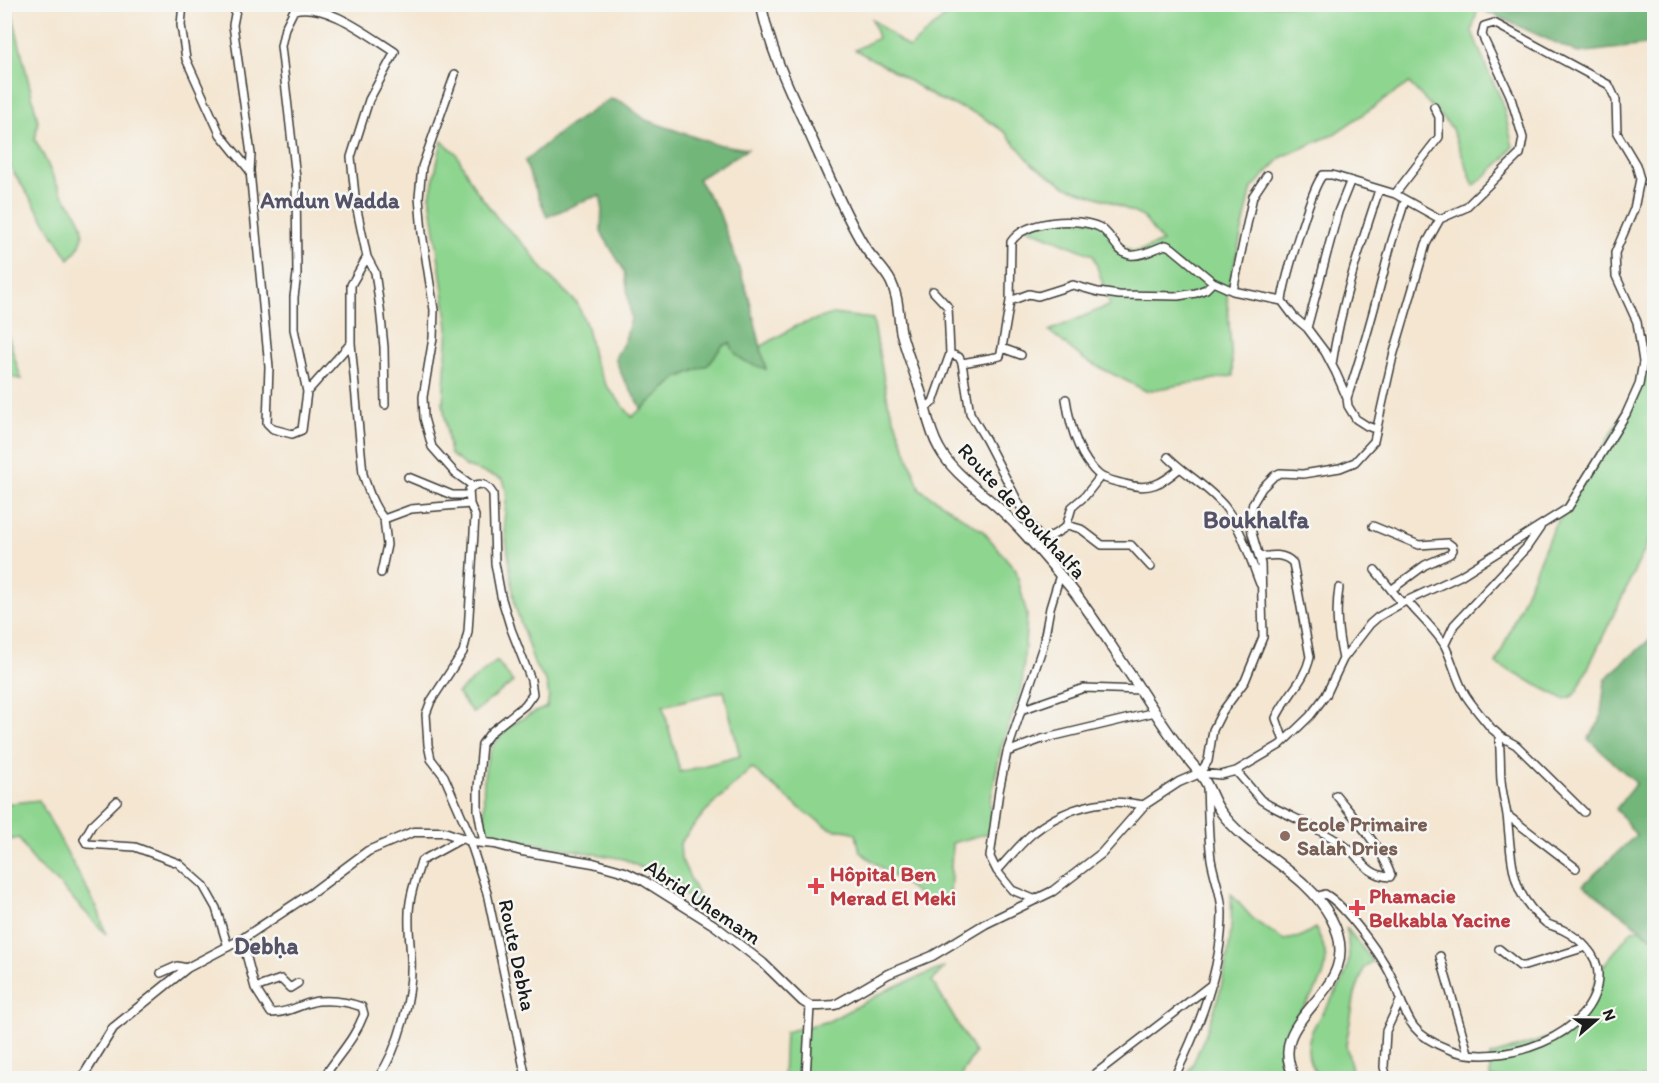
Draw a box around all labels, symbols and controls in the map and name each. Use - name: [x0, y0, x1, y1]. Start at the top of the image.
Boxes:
- district label: Amdun Wadda: [260, 187, 400, 214]
- street label: Route de Boukhalfa: [953, 438, 1092, 584]
- district label: Boukhalfa: [1203, 505, 1309, 534]
- place label: Ecole Primaire Salah Dries: [1297, 811, 1428, 860]
- marker: Ecole Primaire Salah Dries: [1278, 829, 1292, 843]
- street label: Abrid Uhemam: [641, 854, 766, 950]
- place label: Hôpital Ben Merad El Meki: [830, 861, 956, 910]
- marker: Hôpital Ben Merad El Meki: [807, 877, 825, 895]
- place label: Phamacie Belkabla Yacine: [1369, 883, 1511, 932]
- street label: Route Debha: [493, 897, 541, 1013]
- marker: Phamacie Belkabla Yacine: [1350, 901, 1364, 915]
- district label: Debḥa: [234, 931, 298, 960]
- north arrow: [1566, 990, 1626, 1050]
- text: N: [1599, 1007, 1620, 1023]

